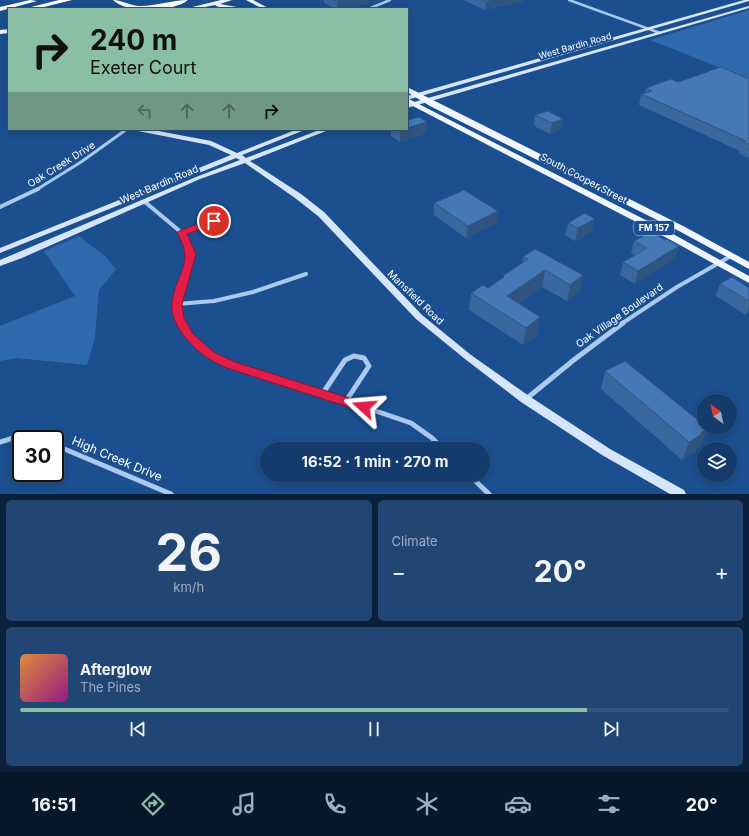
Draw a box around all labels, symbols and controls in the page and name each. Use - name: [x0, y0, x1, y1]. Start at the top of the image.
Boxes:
- text: 240 m: [90, 23, 177, 57]
- icon: right: [24, 24, 76, 76]
- street label: West Bardin Road: [537, 30, 613, 61]
- text: Exeter Court: [90, 57, 196, 78]
- icon: left: [134, 100, 156, 122]
- icon: ahead: [176, 100, 198, 122]
- icon: ahead: [218, 100, 240, 122]
- icon: right: [260, 100, 282, 122]
- street label: Oak Creek Drive: [25, 138, 97, 190]
- street label: South Cooper Street: [539, 150, 630, 206]
- street label: West Bardin Road: [118, 162, 200, 206]
- pin: [197, 204, 231, 238]
- icon: arrive: [203, 210, 225, 232]
- road number: FM 157: [634, 221, 674, 235]
- street label: Mansfield Road: [385, 267, 447, 327]
- street label: Oak Village Boulevard: [573, 280, 665, 350]
- position arrow: [343, 386, 385, 428]
- north arrow: [697, 394, 737, 434]
- map controls: [697, 394, 737, 482]
- speed limit sign: 30: [12, 430, 64, 482]
- street label: High Creek Drive: [70, 433, 165, 484]
- button: layers: [697, 442, 737, 482]
- text: 16:52 · 1 min · 270 m: [302, 452, 448, 471]
- text: 26: [155, 521, 222, 584]
- text: Climate: [392, 533, 438, 549]
- text: 20°: [534, 553, 587, 589]
- text: −: [392, 559, 406, 585]
- text: +: [714, 559, 729, 585]
- text: km/h: [173, 579, 204, 595]
- text: Afterglow: [80, 660, 152, 679]
- text: The Pines: [80, 679, 141, 695]
- icon: previous: [127, 718, 149, 740]
- icon: pause: [363, 718, 385, 740]
- icon: next: [600, 718, 622, 740]
- icon: directions: [139, 790, 167, 818]
- icon: music: [230, 790, 258, 818]
- icon: phone: [321, 790, 349, 818]
- icon: climate: [413, 790, 441, 818]
- icon: car: [504, 790, 532, 818]
- icon: filters: [595, 790, 623, 818]
- text: 16:51: [32, 794, 76, 815]
- text: 20°: [686, 794, 717, 815]

